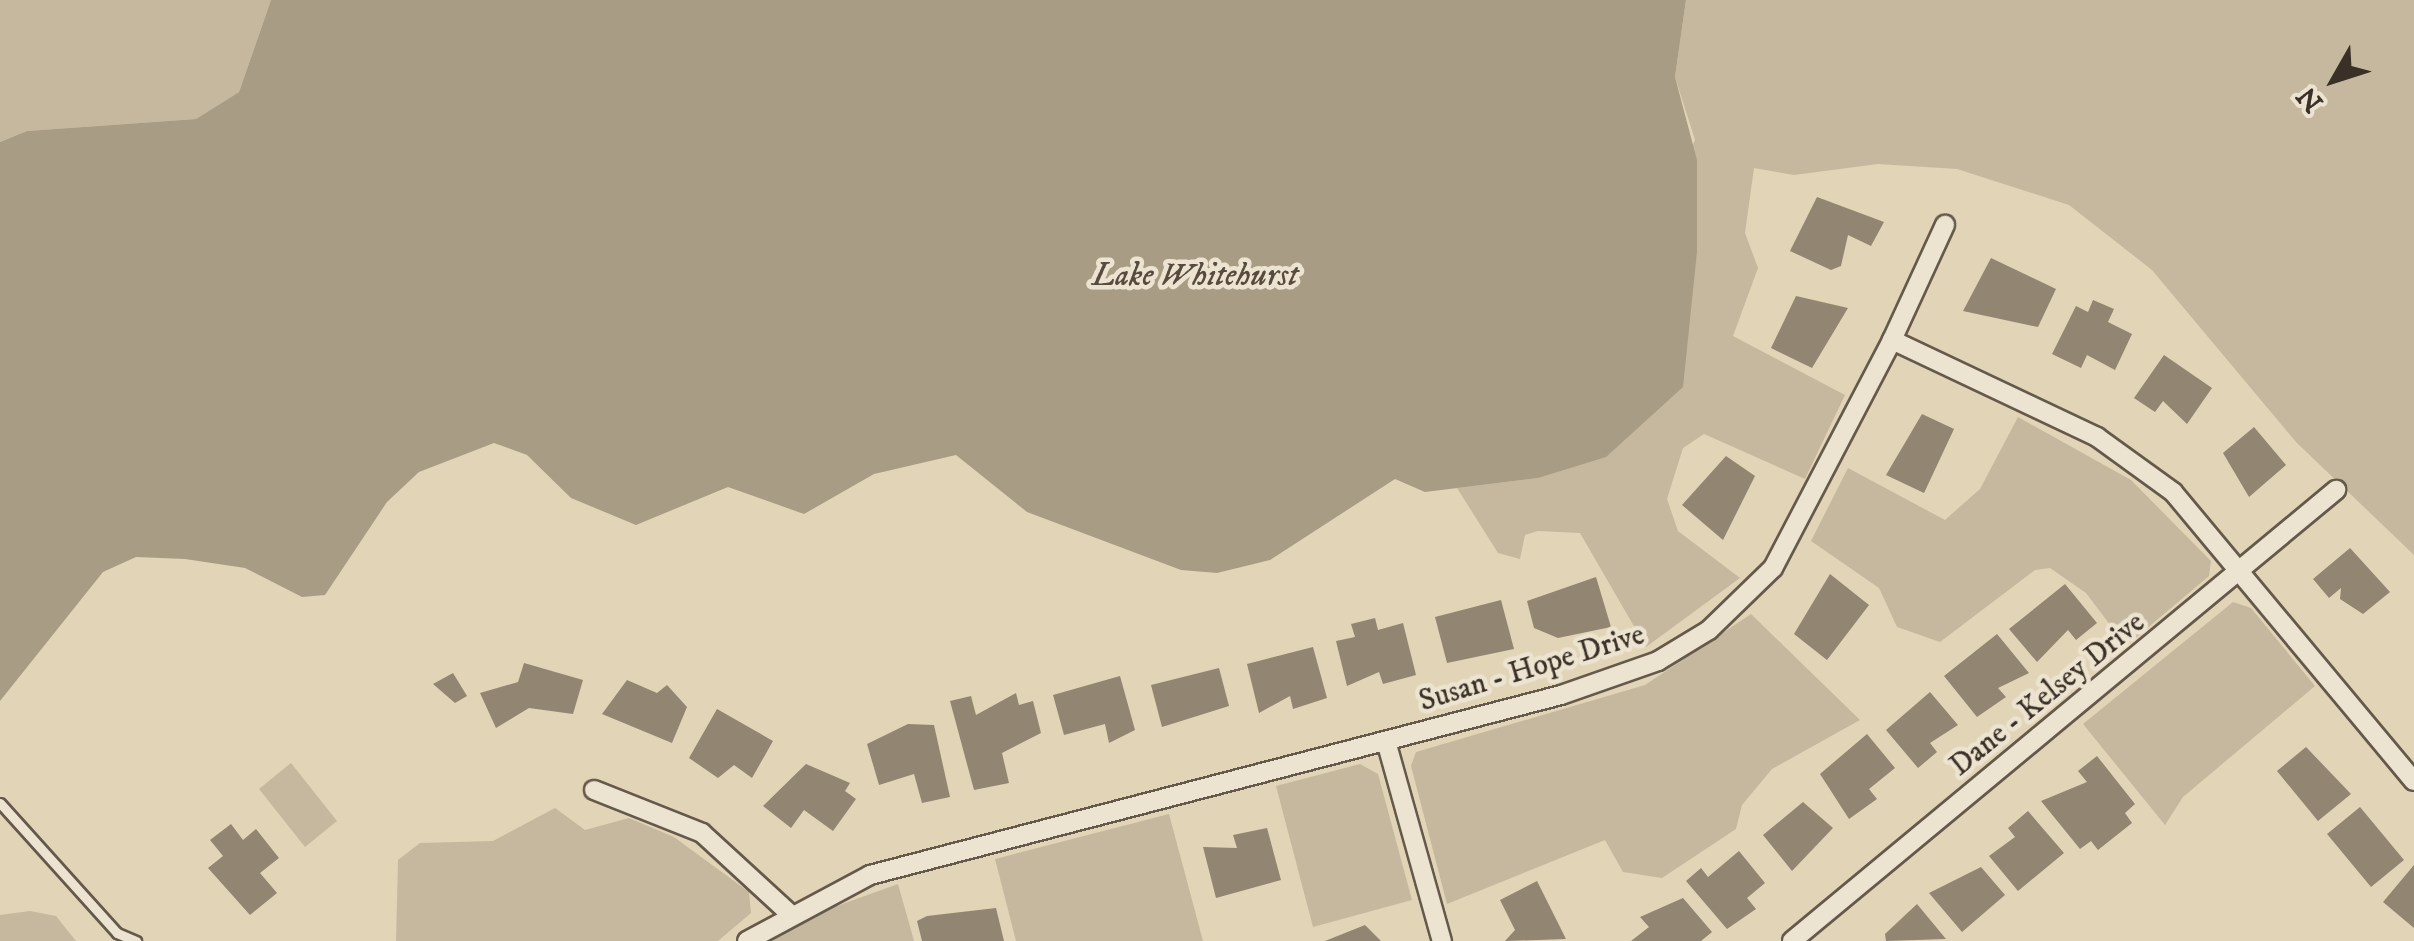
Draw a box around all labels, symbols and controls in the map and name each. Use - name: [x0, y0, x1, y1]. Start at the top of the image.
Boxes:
- north arrow: [2284, 30, 2384, 130]
- text: N: [2289, 79, 2331, 119]
- water label: Lake Whitehurst: [1092, 257, 1298, 295]
- street label: Dane - Kelsey Drive: [1943, 605, 2153, 785]
- street label: Susan - Hope Drive: [1415, 618, 1649, 720]

